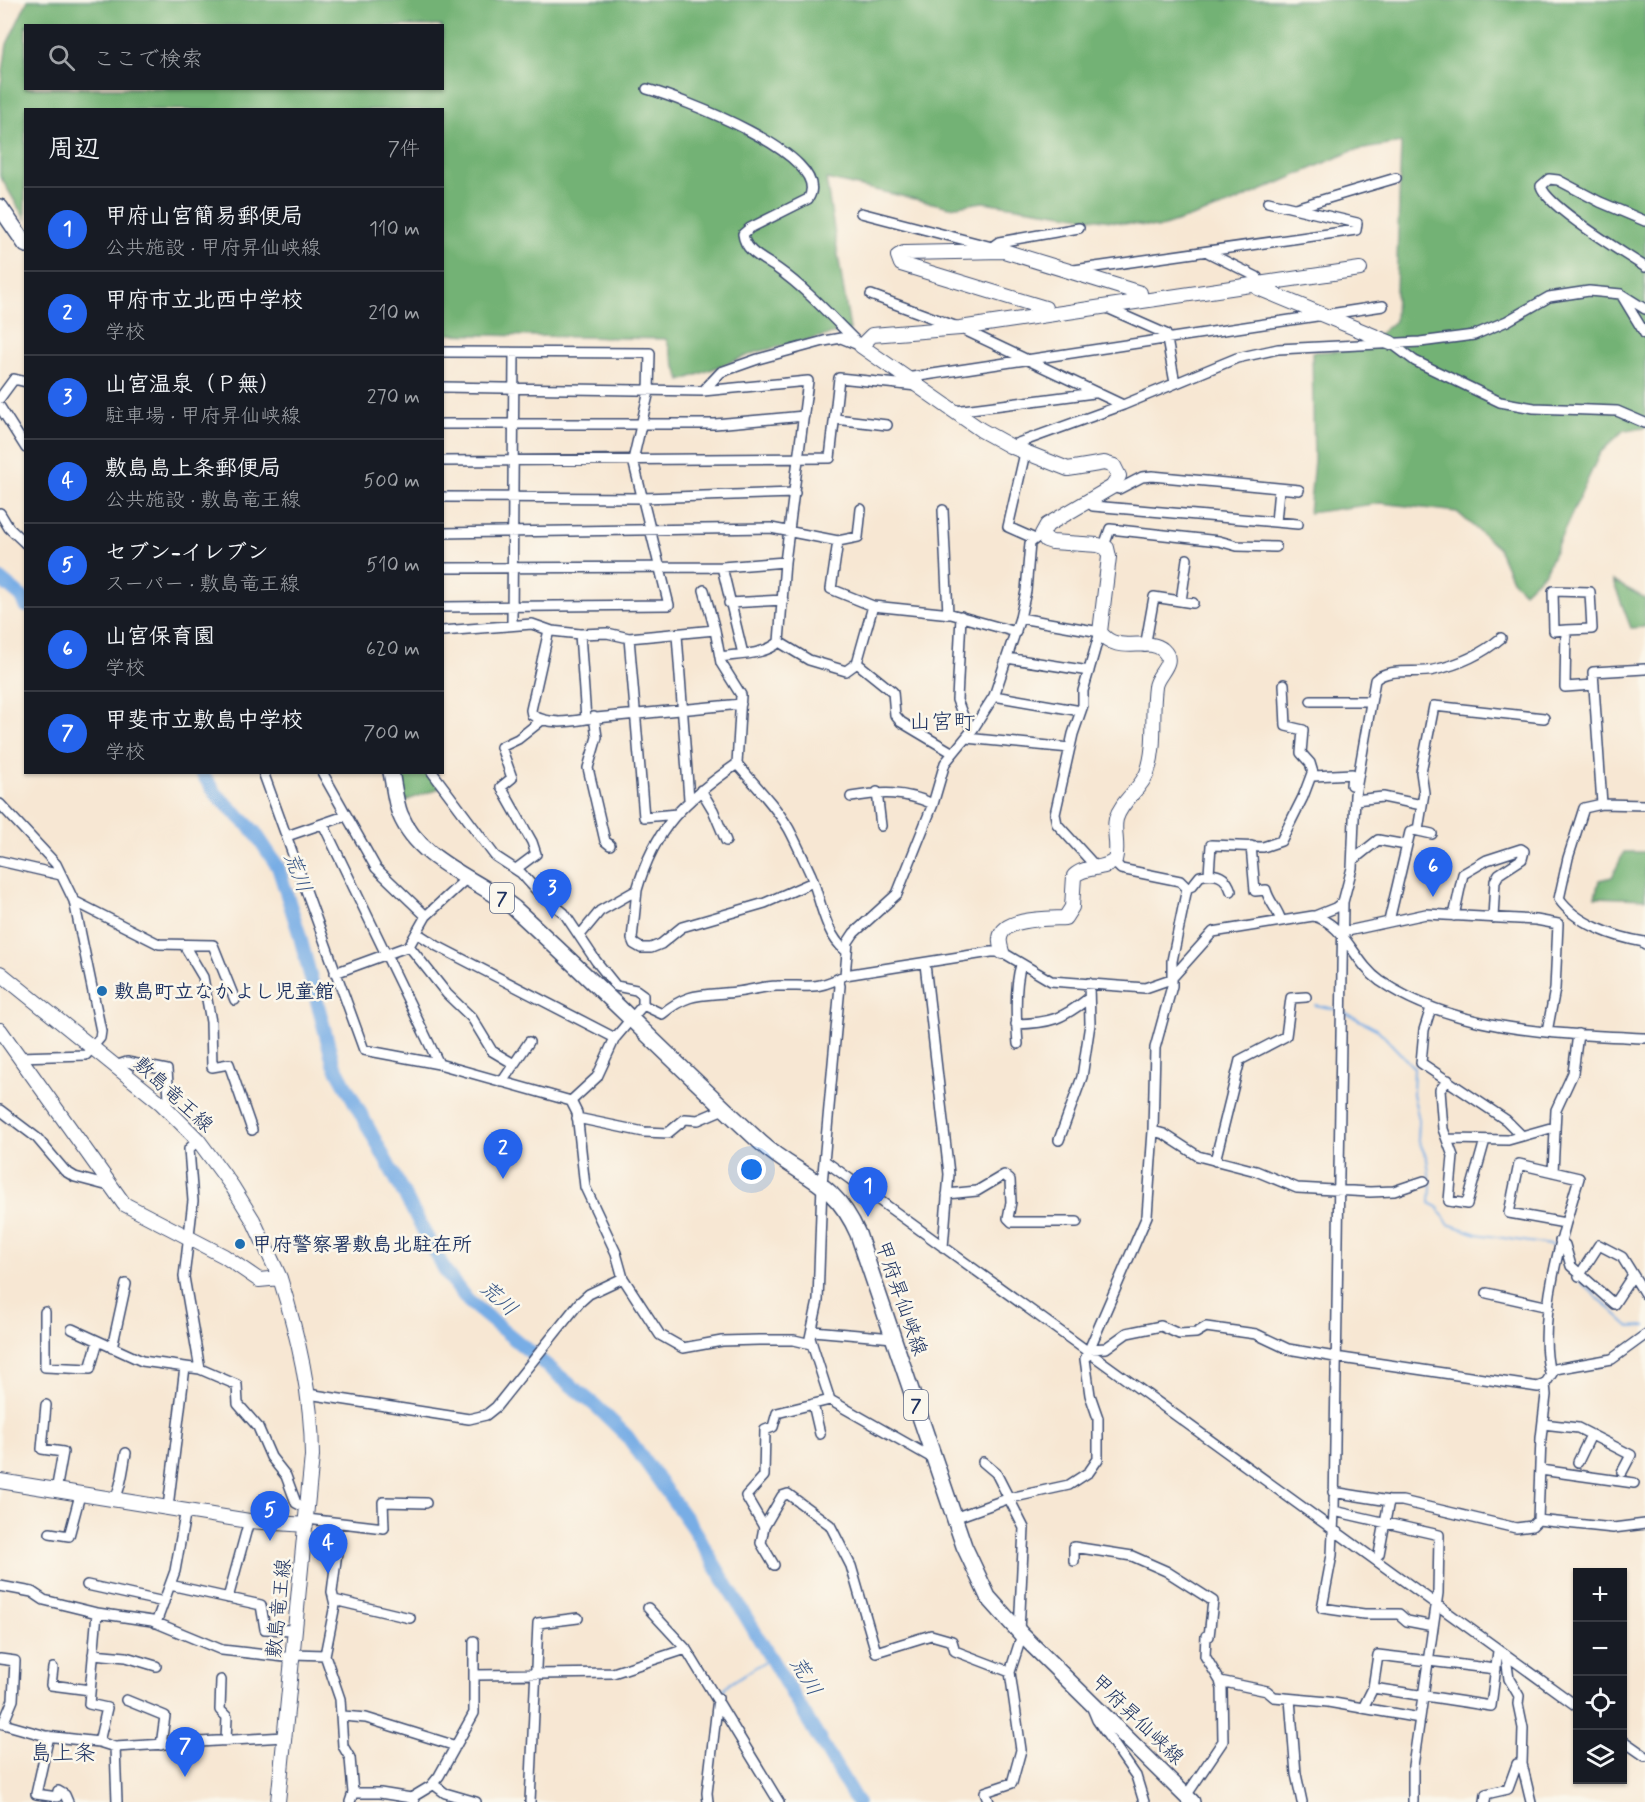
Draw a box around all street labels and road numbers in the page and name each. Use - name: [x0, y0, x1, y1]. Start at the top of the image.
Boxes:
- road number: 7: [490, 883, 514, 913]
- street label: 敷島竜王線: [127, 1051, 219, 1139]
- street label: 甲府昇仙峡線: [868, 1237, 933, 1360]
- road number: 7: [904, 1390, 928, 1420]
- street label: 敷島竜王線: [261, 1557, 298, 1659]
- street label: 甲府昇仙峡線: [1084, 1669, 1189, 1771]

